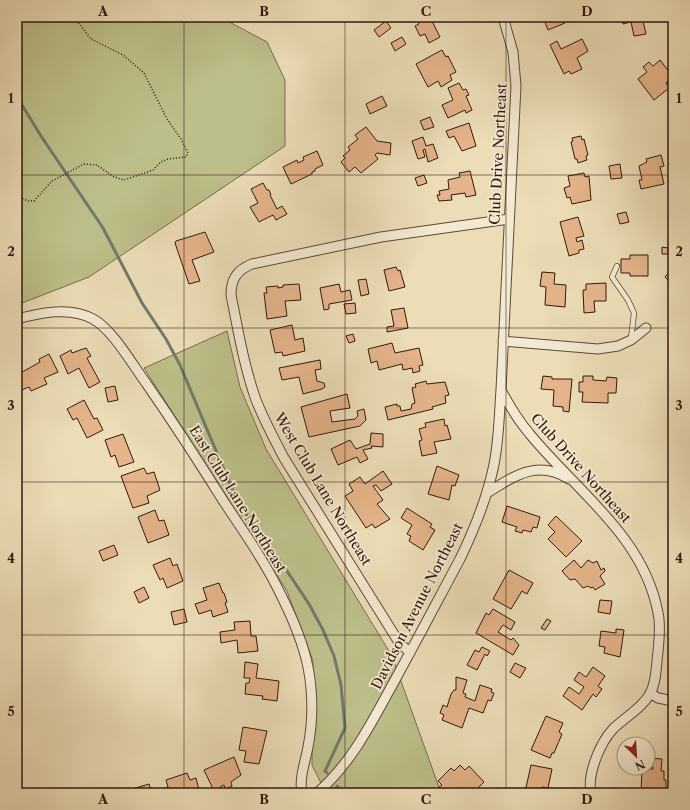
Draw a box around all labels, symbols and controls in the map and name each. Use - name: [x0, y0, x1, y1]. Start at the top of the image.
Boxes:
- text: A: [97, 3, 109, 19]
- text: B: [259, 3, 269, 19]
- text: C: [421, 3, 431, 19]
- text: D: [581, 3, 593, 19]
- street label: Club Drive Northeast: [485, 83, 511, 225]
- text: 1: [8, 90, 14, 106]
- text: 1: [676, 90, 682, 106]
- text: 2: [7, 243, 15, 259]
- text: 2: [675, 243, 683, 259]
- text: 3: [7, 397, 15, 413]
- text: 3: [675, 397, 683, 413]
- street label: West Club Lane Northeast: [270, 409, 376, 569]
- street label: Club Drive Northeast: [527, 409, 635, 527]
- street label: East Club Lane Northeast: [185, 422, 291, 576]
- street label: Davidson Avenue Northeast: [367, 520, 467, 692]
- text: 4: [7, 550, 15, 566]
- text: 4: [675, 550, 683, 566]
- text: 5: [7, 703, 15, 719]
- text: 5: [675, 703, 683, 719]
- north arrow: [616, 736, 656, 776]
- text: N: [633, 757, 648, 774]
- text: A: [97, 791, 109, 807]
- text: B: [259, 791, 269, 807]
- text: C: [421, 791, 431, 807]
- text: D: [581, 791, 593, 807]

